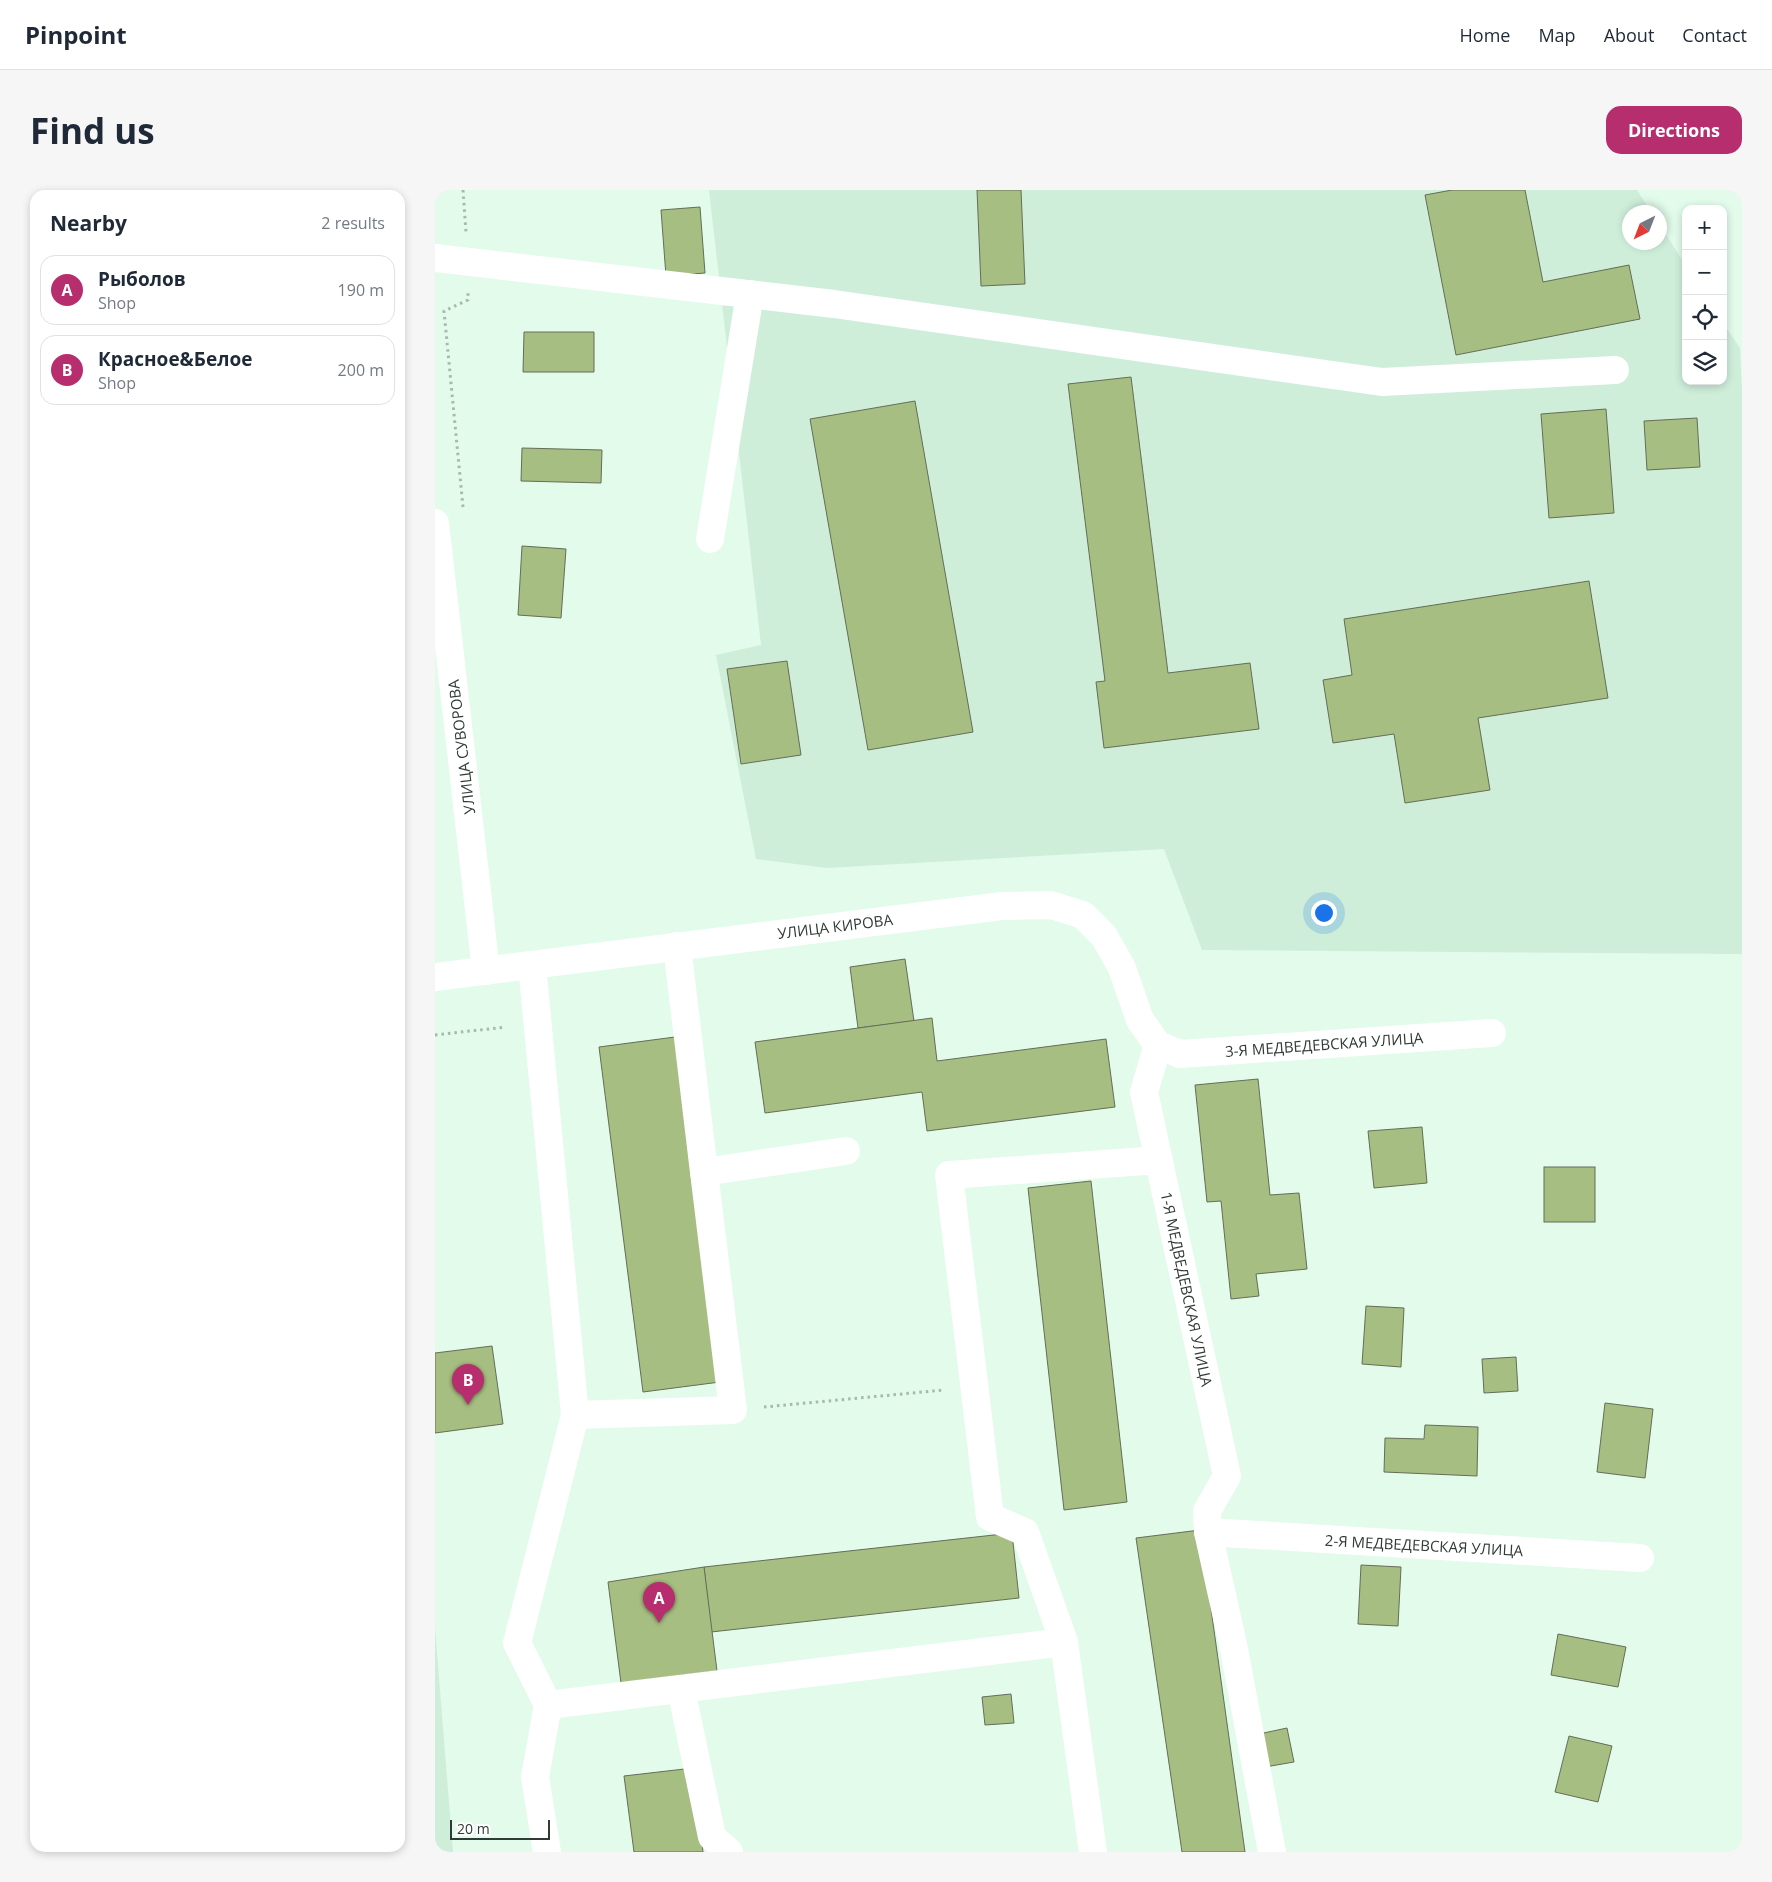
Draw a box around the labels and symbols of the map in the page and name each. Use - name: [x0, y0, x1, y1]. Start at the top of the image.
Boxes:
- north arrow: [1622, 205, 1667, 250]
- street label: УЛИЦА СУВОРОВА: [443, 678, 479, 816]
- your location: [1311, 900, 1337, 926]
- street label: УЛИЦА КИРОВА: [776, 909, 894, 943]
- street label: 3-Я МЕДВЕДЕВСКАЯ УЛИЦА: [1224, 1027, 1424, 1061]
- street label: 1-Я МЕДВЕДЕВСКАЯ УЛИЦА: [1157, 1190, 1218, 1389]
- pin: B: [452, 1364, 484, 1405]
- street label: 2-Я МЕДВЕДЕВСКАЯ УЛИЦА: [1324, 1530, 1524, 1560]
- pin: A: [643, 1582, 675, 1623]
- scale bar: [450, 1817, 550, 1840]

